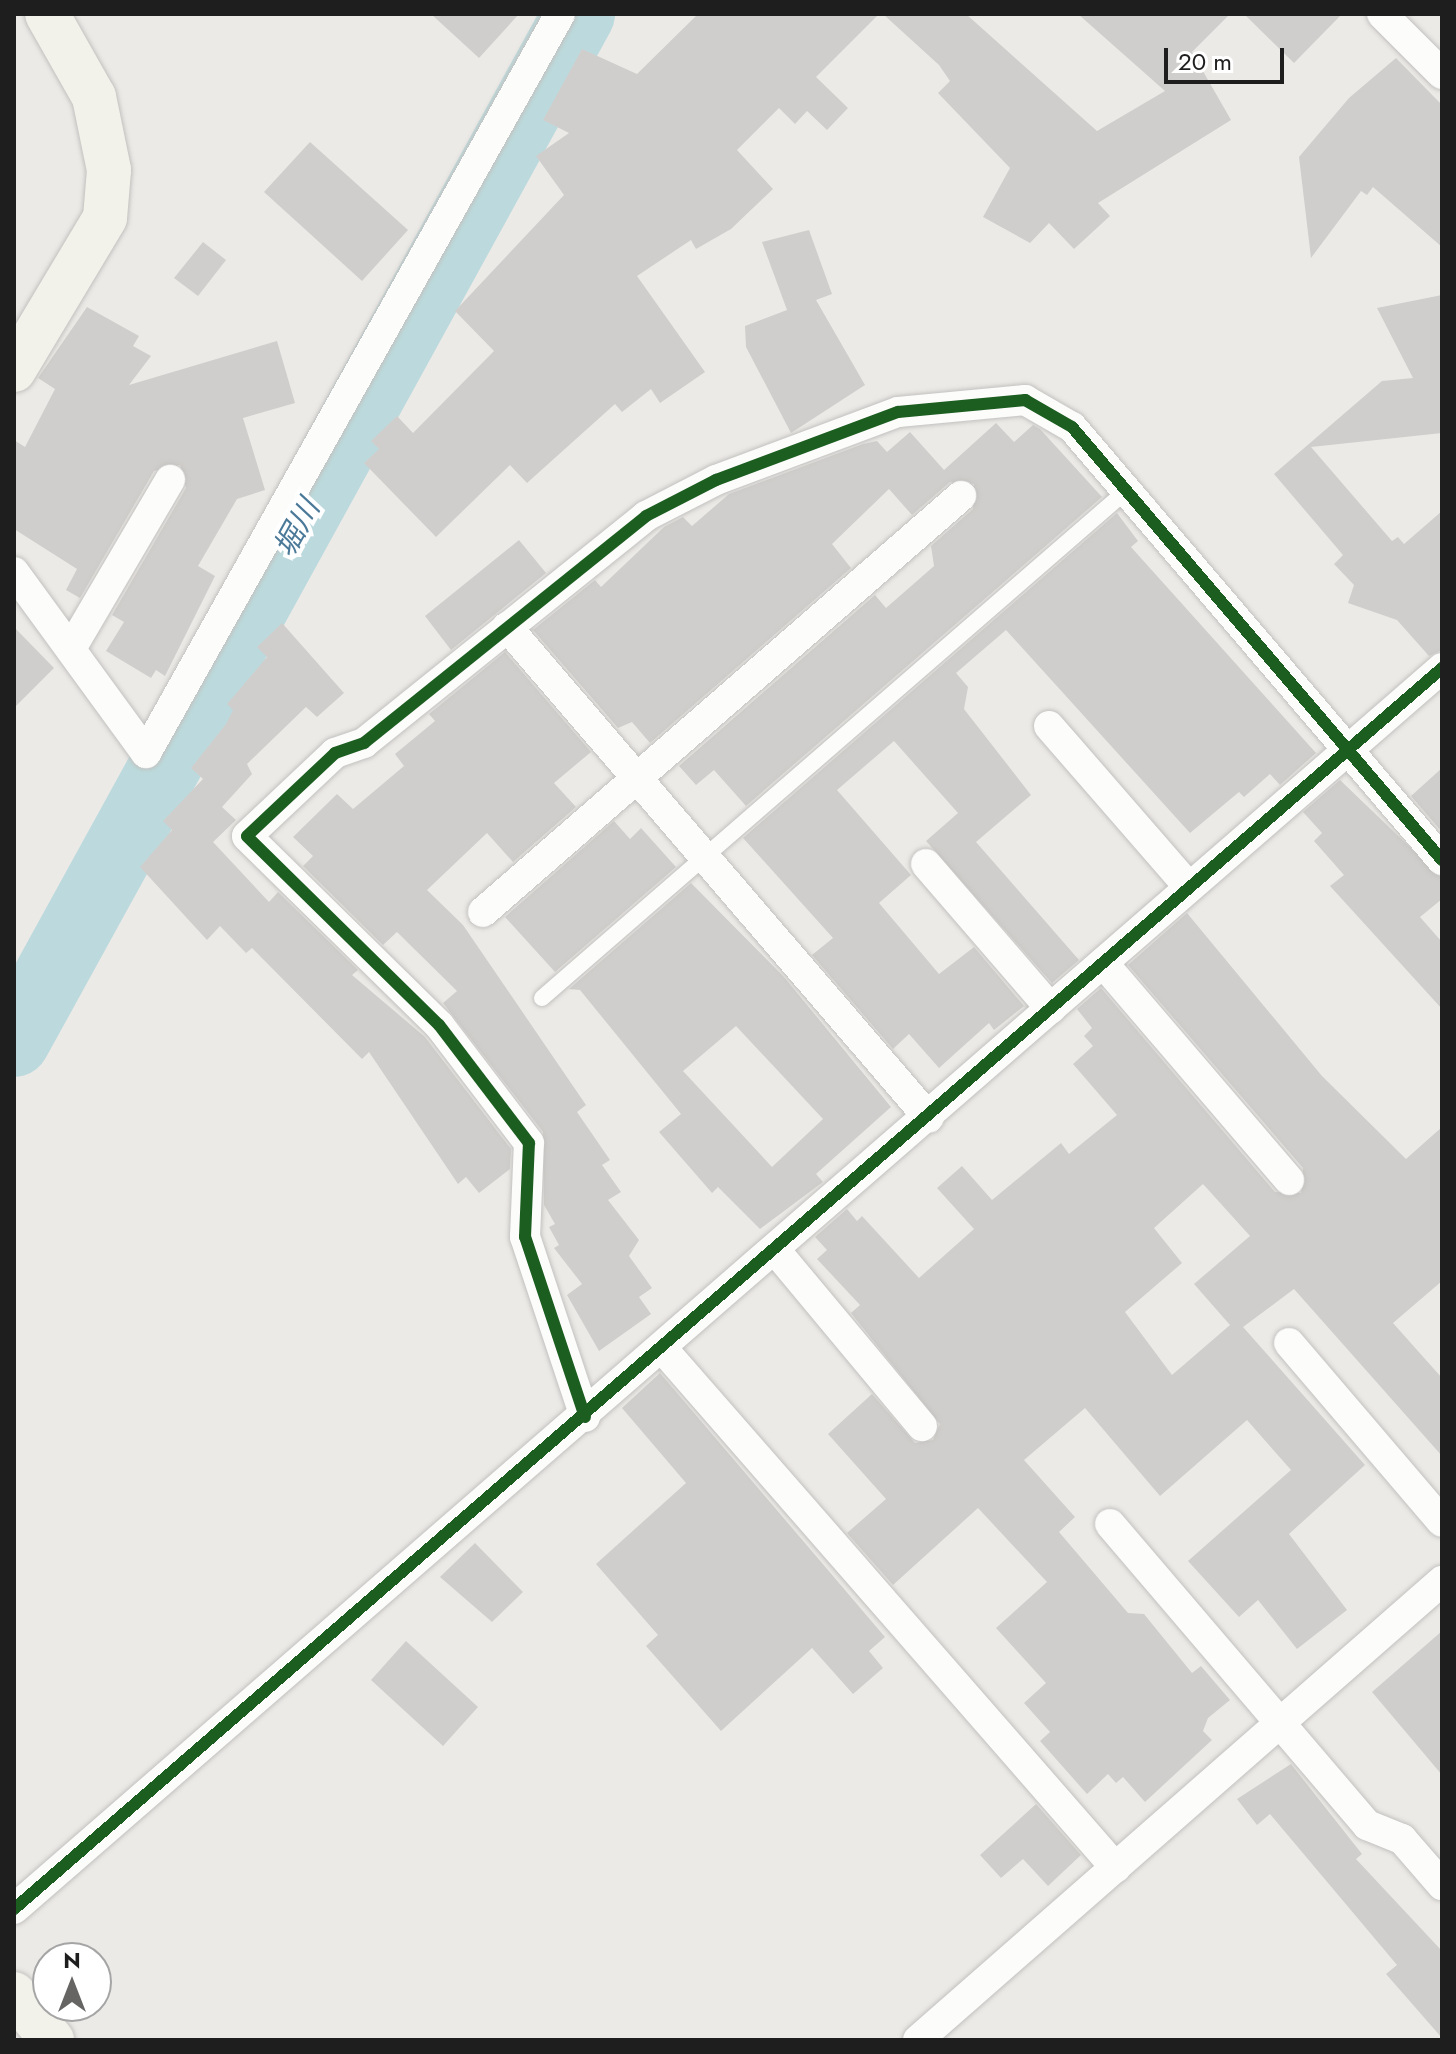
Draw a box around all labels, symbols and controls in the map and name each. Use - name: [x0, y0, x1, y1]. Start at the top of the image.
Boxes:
- scale bar: [1168, 32, 1288, 82]
- text: 20 m: [1178, 44, 1232, 79]
- water label: 堀川: [267, 493, 327, 563]
- north arrow: [32, 1942, 112, 2022]
- text: N: [63, 1944, 81, 1976]

